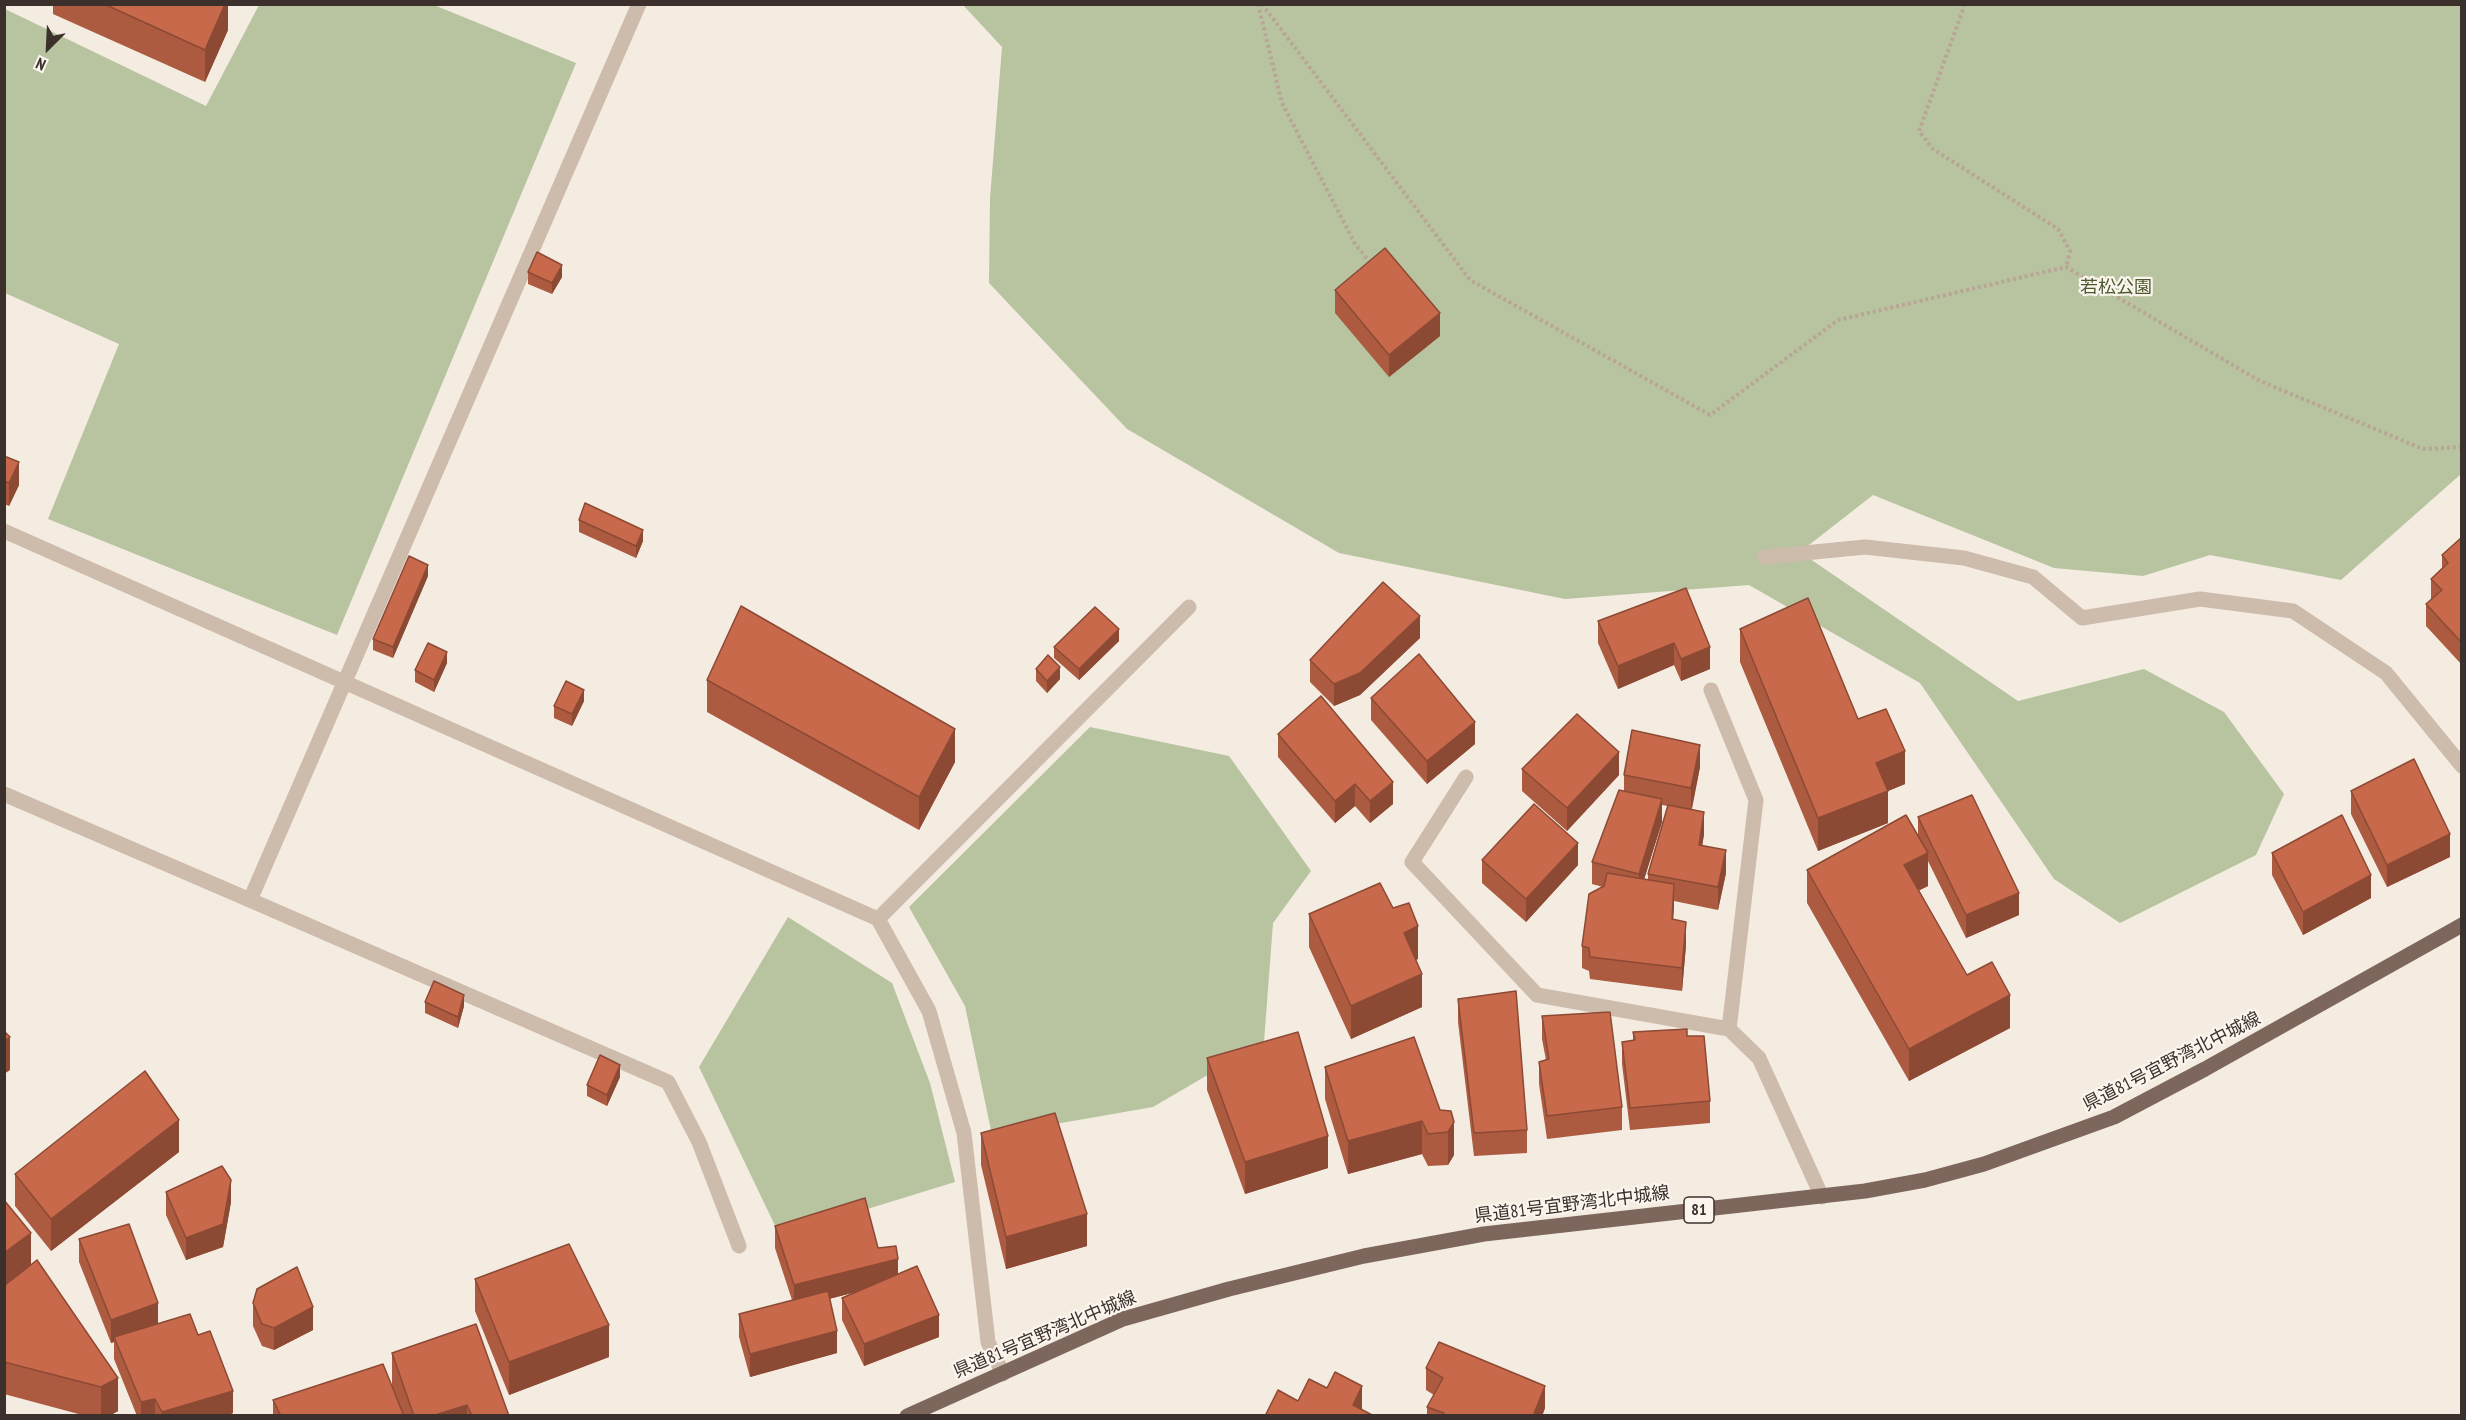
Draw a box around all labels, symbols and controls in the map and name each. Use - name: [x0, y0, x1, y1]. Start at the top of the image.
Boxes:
- north arrow: [18, 18, 78, 78]
- text: N: [33, 54, 49, 75]
- park label: 若松公園: [2080, 277, 2152, 299]
- street label: 県道81号宜野湾北中城線: [2080, 1008, 2264, 1116]
- street label: 県道81号宜野湾北中城線: [1473, 1182, 1671, 1228]
- road number: 81: [1684, 1197, 1714, 1223]
- street label: 県道81号宜野湾北中城線: [950, 1287, 1140, 1383]

